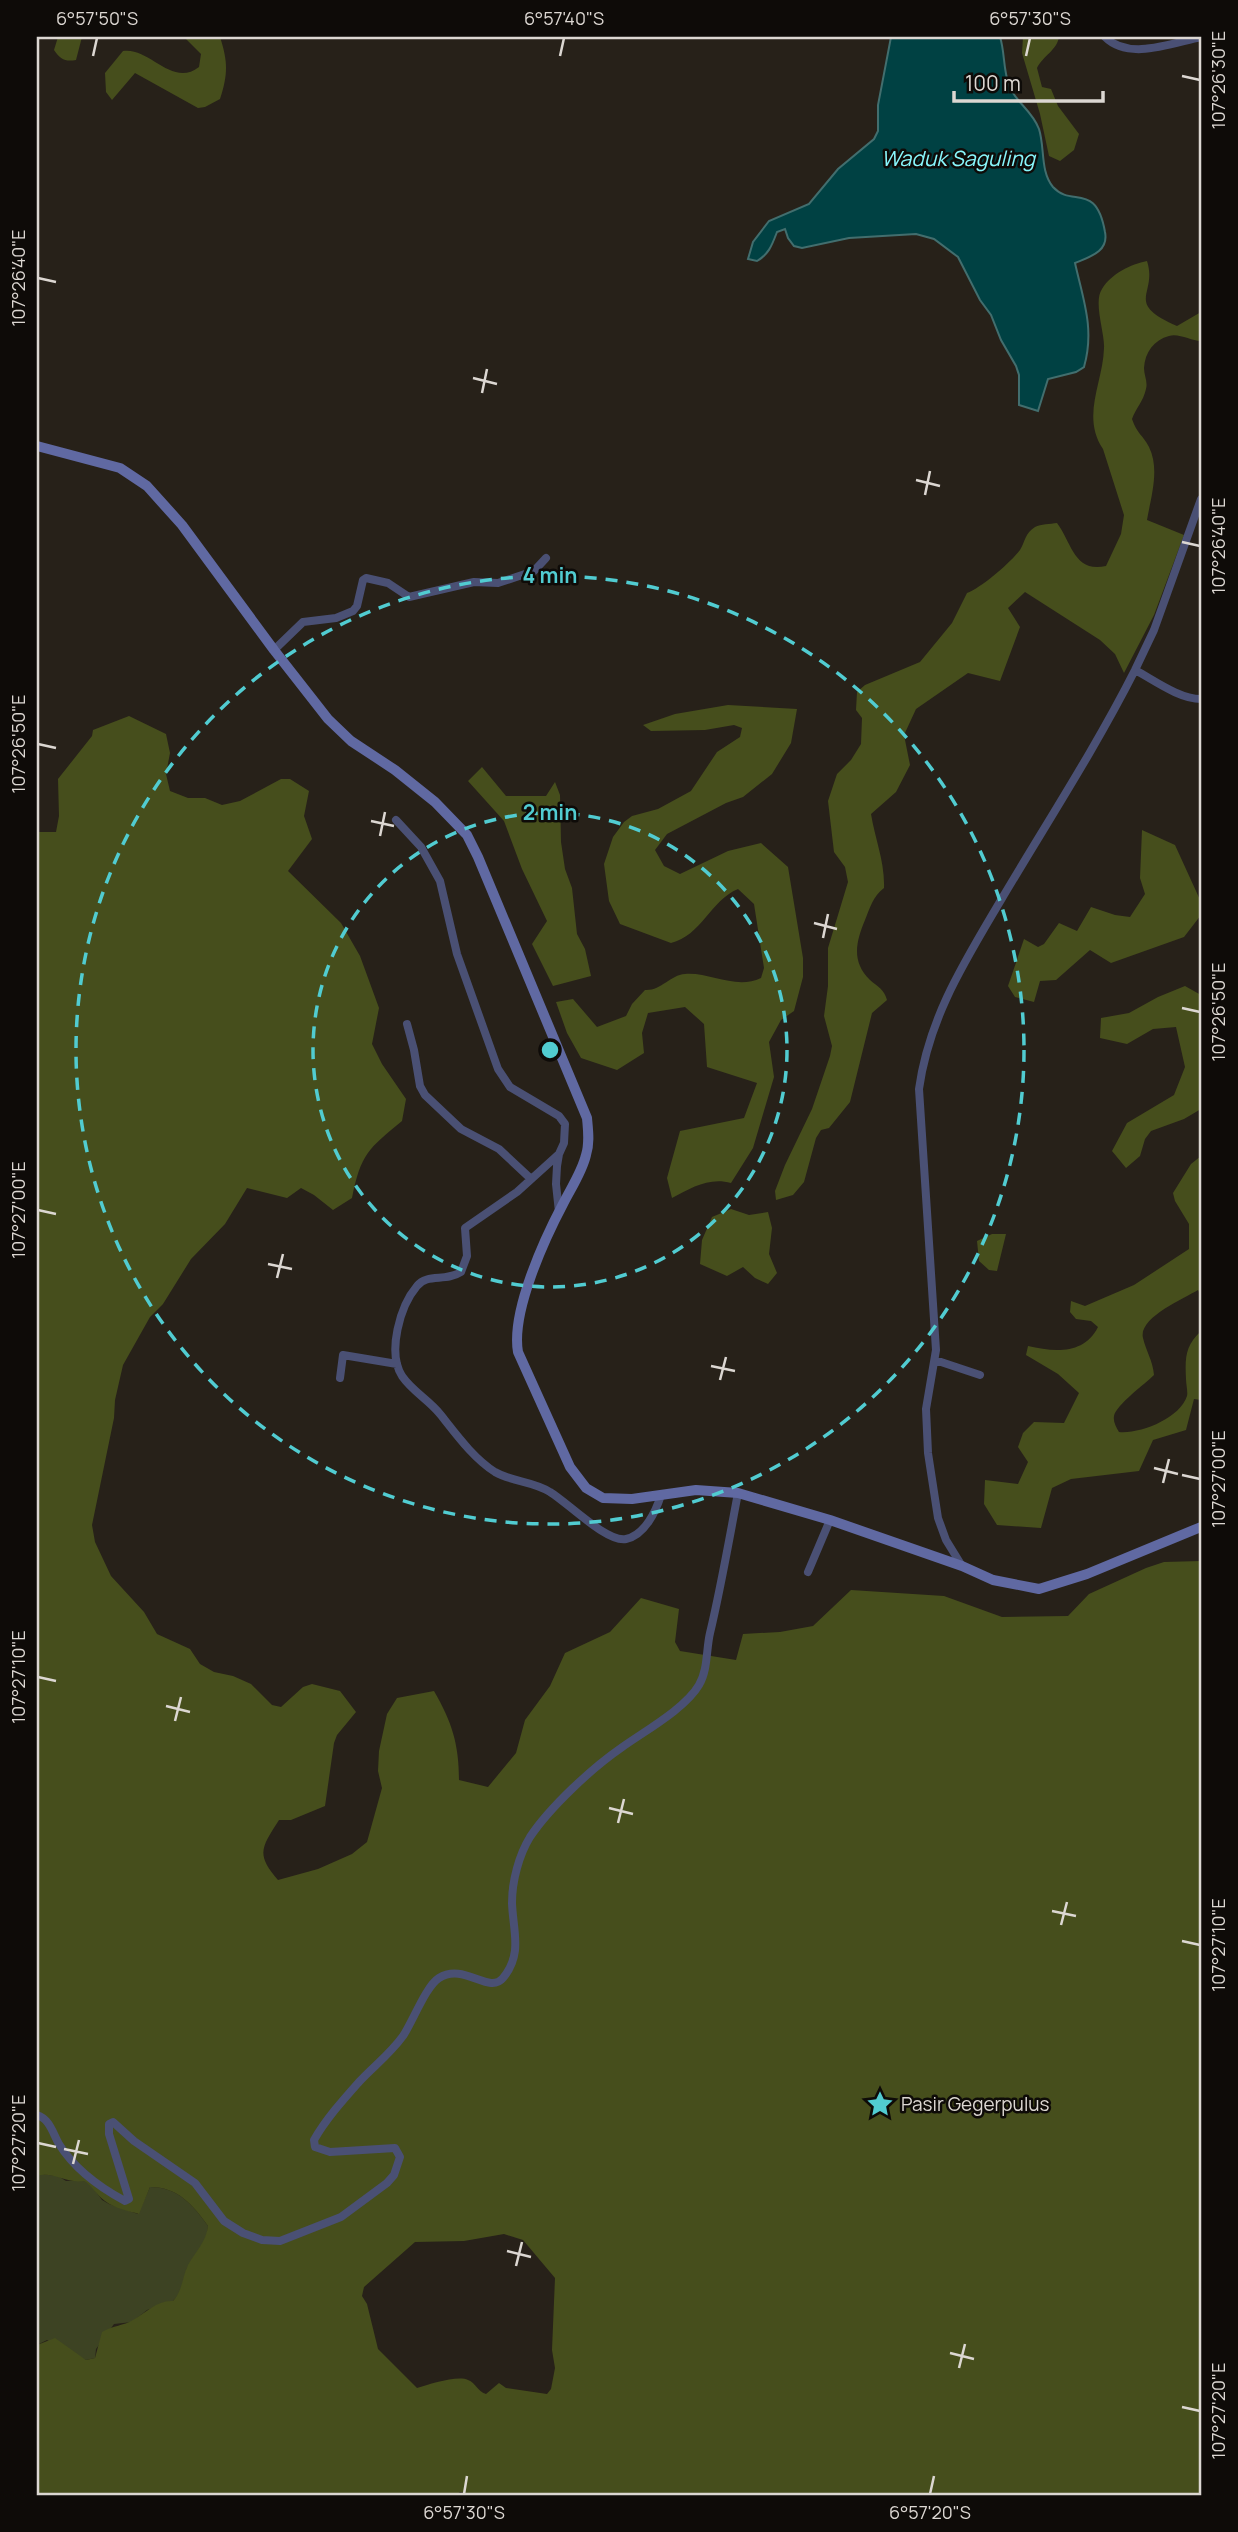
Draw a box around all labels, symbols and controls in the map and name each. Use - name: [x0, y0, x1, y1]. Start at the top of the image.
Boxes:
- text: 6°57'50"S: [56, 6, 138, 30]
- text: 6°57'40"S: [524, 6, 604, 30]
- text: 6°57'30"S: [989, 6, 1071, 30]
- text: 107°26'30"E: [1206, 31, 1230, 129]
- scale bar: [954, 60, 1103, 104]
- text: 100 m: [965, 69, 1021, 97]
- water label: Waduk Saguling: [881, 144, 1037, 172]
- text: 107°26'40"E: [6, 229, 30, 327]
- text: 107°26'40"E: [1206, 497, 1230, 595]
- text: 4 min: [523, 561, 577, 589]
- text: 107°26'50"E: [6, 694, 30, 794]
- text: 2 min: [523, 798, 577, 826]
- text: 107°26'50"E: [1206, 962, 1230, 1062]
- centre of rings: [538, 1038, 562, 1062]
- text: 107°27'00"E: [6, 1161, 30, 1259]
- text: 107°27'00"E: [1206, 1430, 1230, 1528]
- text: 107°27'10"E: [6, 1630, 30, 1724]
- text: 107°27'10"E: [1206, 1898, 1230, 1992]
- place icon: Pasir Gegerpulus: [865, 2089, 895, 2119]
- place label: Pasir Gegerpulus: [901, 2091, 1050, 2117]
- text: 107°27'20"E: [6, 2095, 30, 2191]
- text: 107°27'20"E: [1206, 2363, 1230, 2459]
- text: 6°57'30"S: [423, 2500, 505, 2524]
- text: 6°57'20"S: [889, 2500, 971, 2524]

